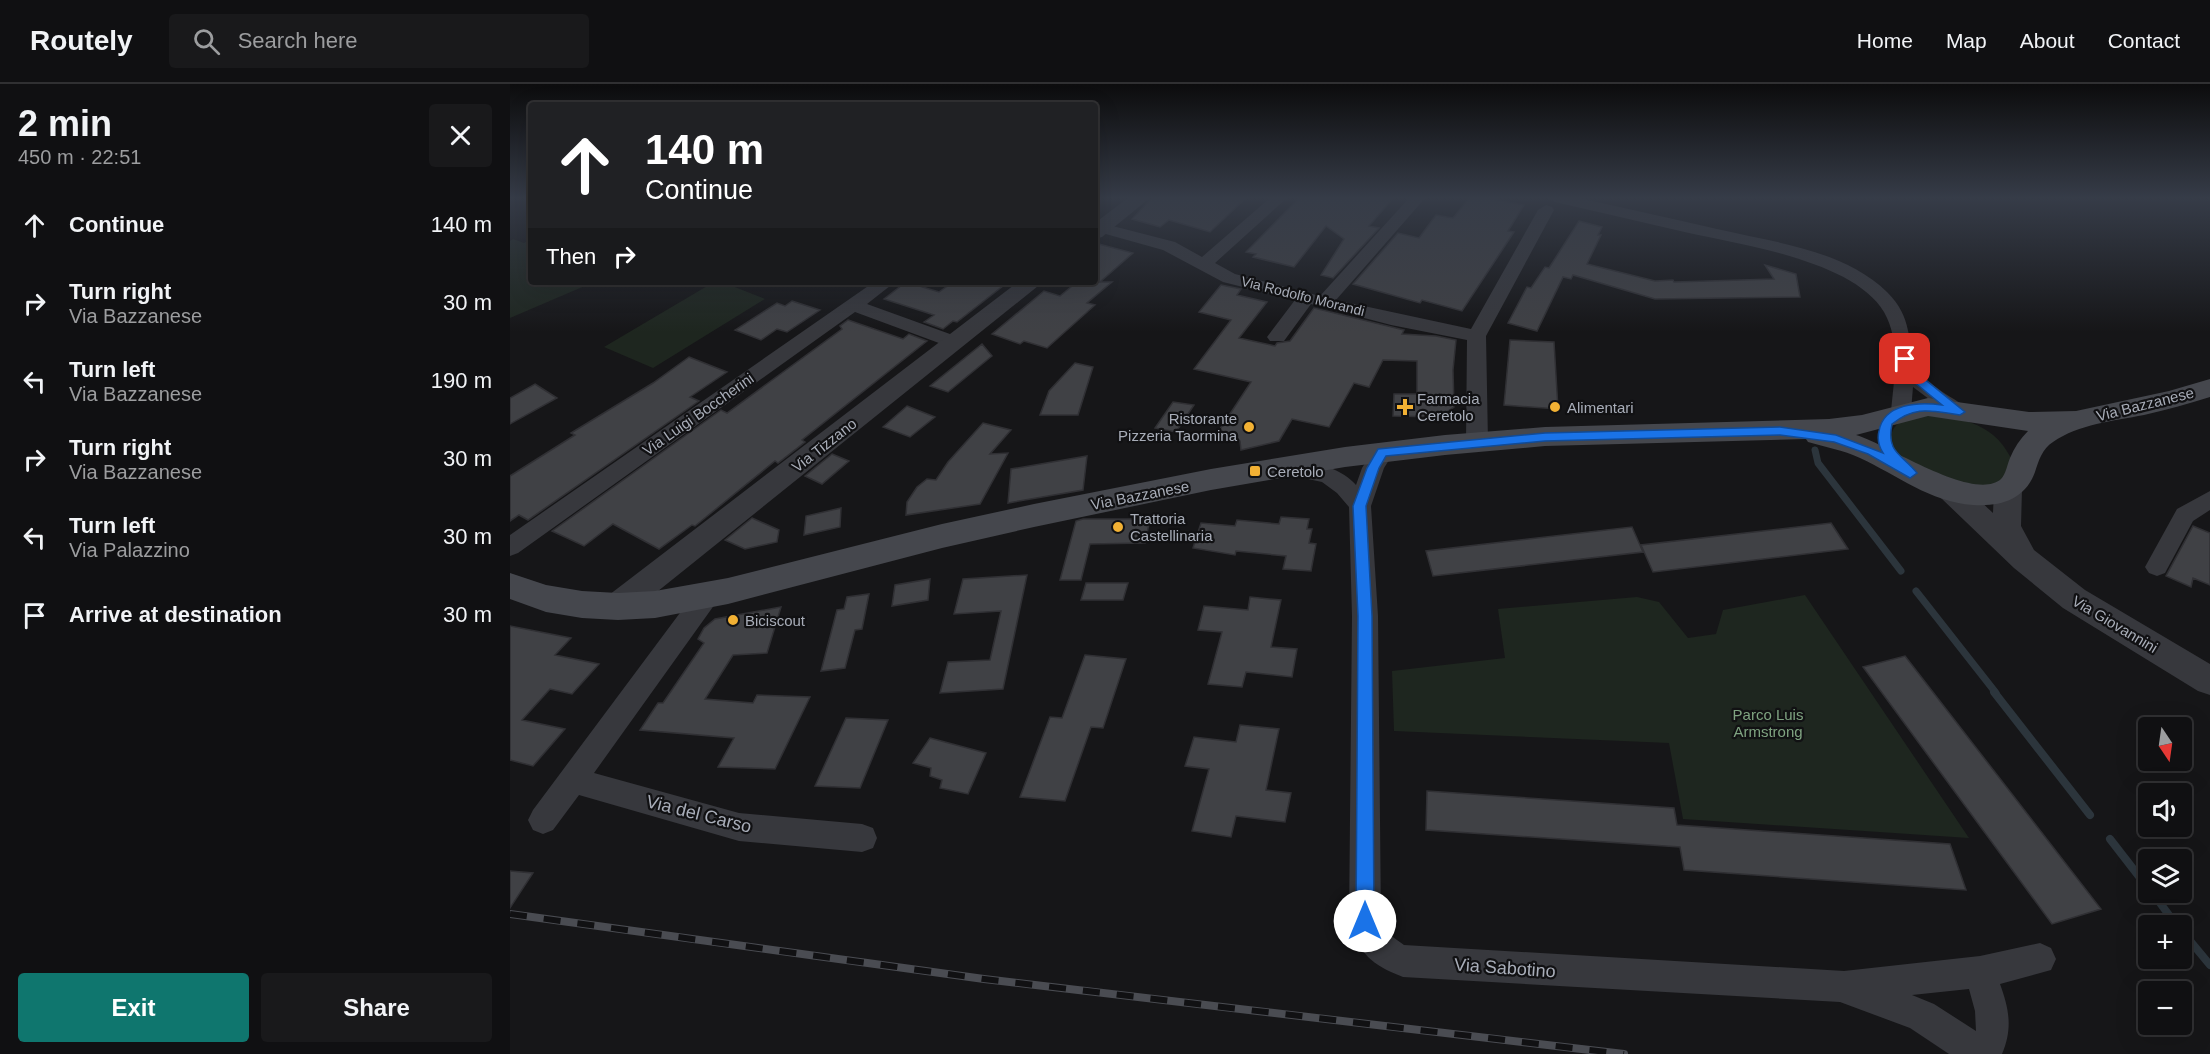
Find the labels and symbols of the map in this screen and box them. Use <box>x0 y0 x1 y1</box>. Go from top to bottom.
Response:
street label: Via Rodolfo Morandi <box>1240 273 1366 319</box>
pin <box>1879 333 1930 384</box>
street label: Via Luigi Boccherini <box>639 369 757 459</box>
street label: Via Bazzanese <box>2095 384 2195 424</box>
place label: Farmacia Ceretolo <box>1417 390 1480 424</box>
place label: Alimentari <box>1567 399 1634 416</box>
marker: Farmacia Ceretolo <box>1398 400 1412 414</box>
marker: Alimentari <box>1548 400 1562 414</box>
place label: Ristorante Pizzeria Taormina <box>1118 410 1238 444</box>
street label: Via Tizzano <box>788 415 860 475</box>
marker: Ristorante Pizzeria Taormina <box>1242 420 1256 434</box>
place label: Ceretolo <box>1267 463 1324 480</box>
marker: Ceretolo <box>1248 464 1262 478</box>
street label: Via Bazzanese <box>1089 477 1191 513</box>
place label: Trattoria Castellinaria <box>1130 510 1213 544</box>
marker: Trattoria Castellinaria <box>1111 520 1125 534</box>
street label: Via Giovannini <box>2069 592 2161 656</box>
place label: Biciscout <box>745 612 806 629</box>
marker: Biciscout <box>726 613 740 627</box>
park label: Parco Luis Armstrong <box>1733 706 1803 740</box>
north arrow <box>2138 717 2192 771</box>
street label: Via del Carso <box>644 791 754 837</box>
position arrow <box>1333 889 1397 953</box>
street label: Via Sabotino <box>1454 954 1556 982</box>

